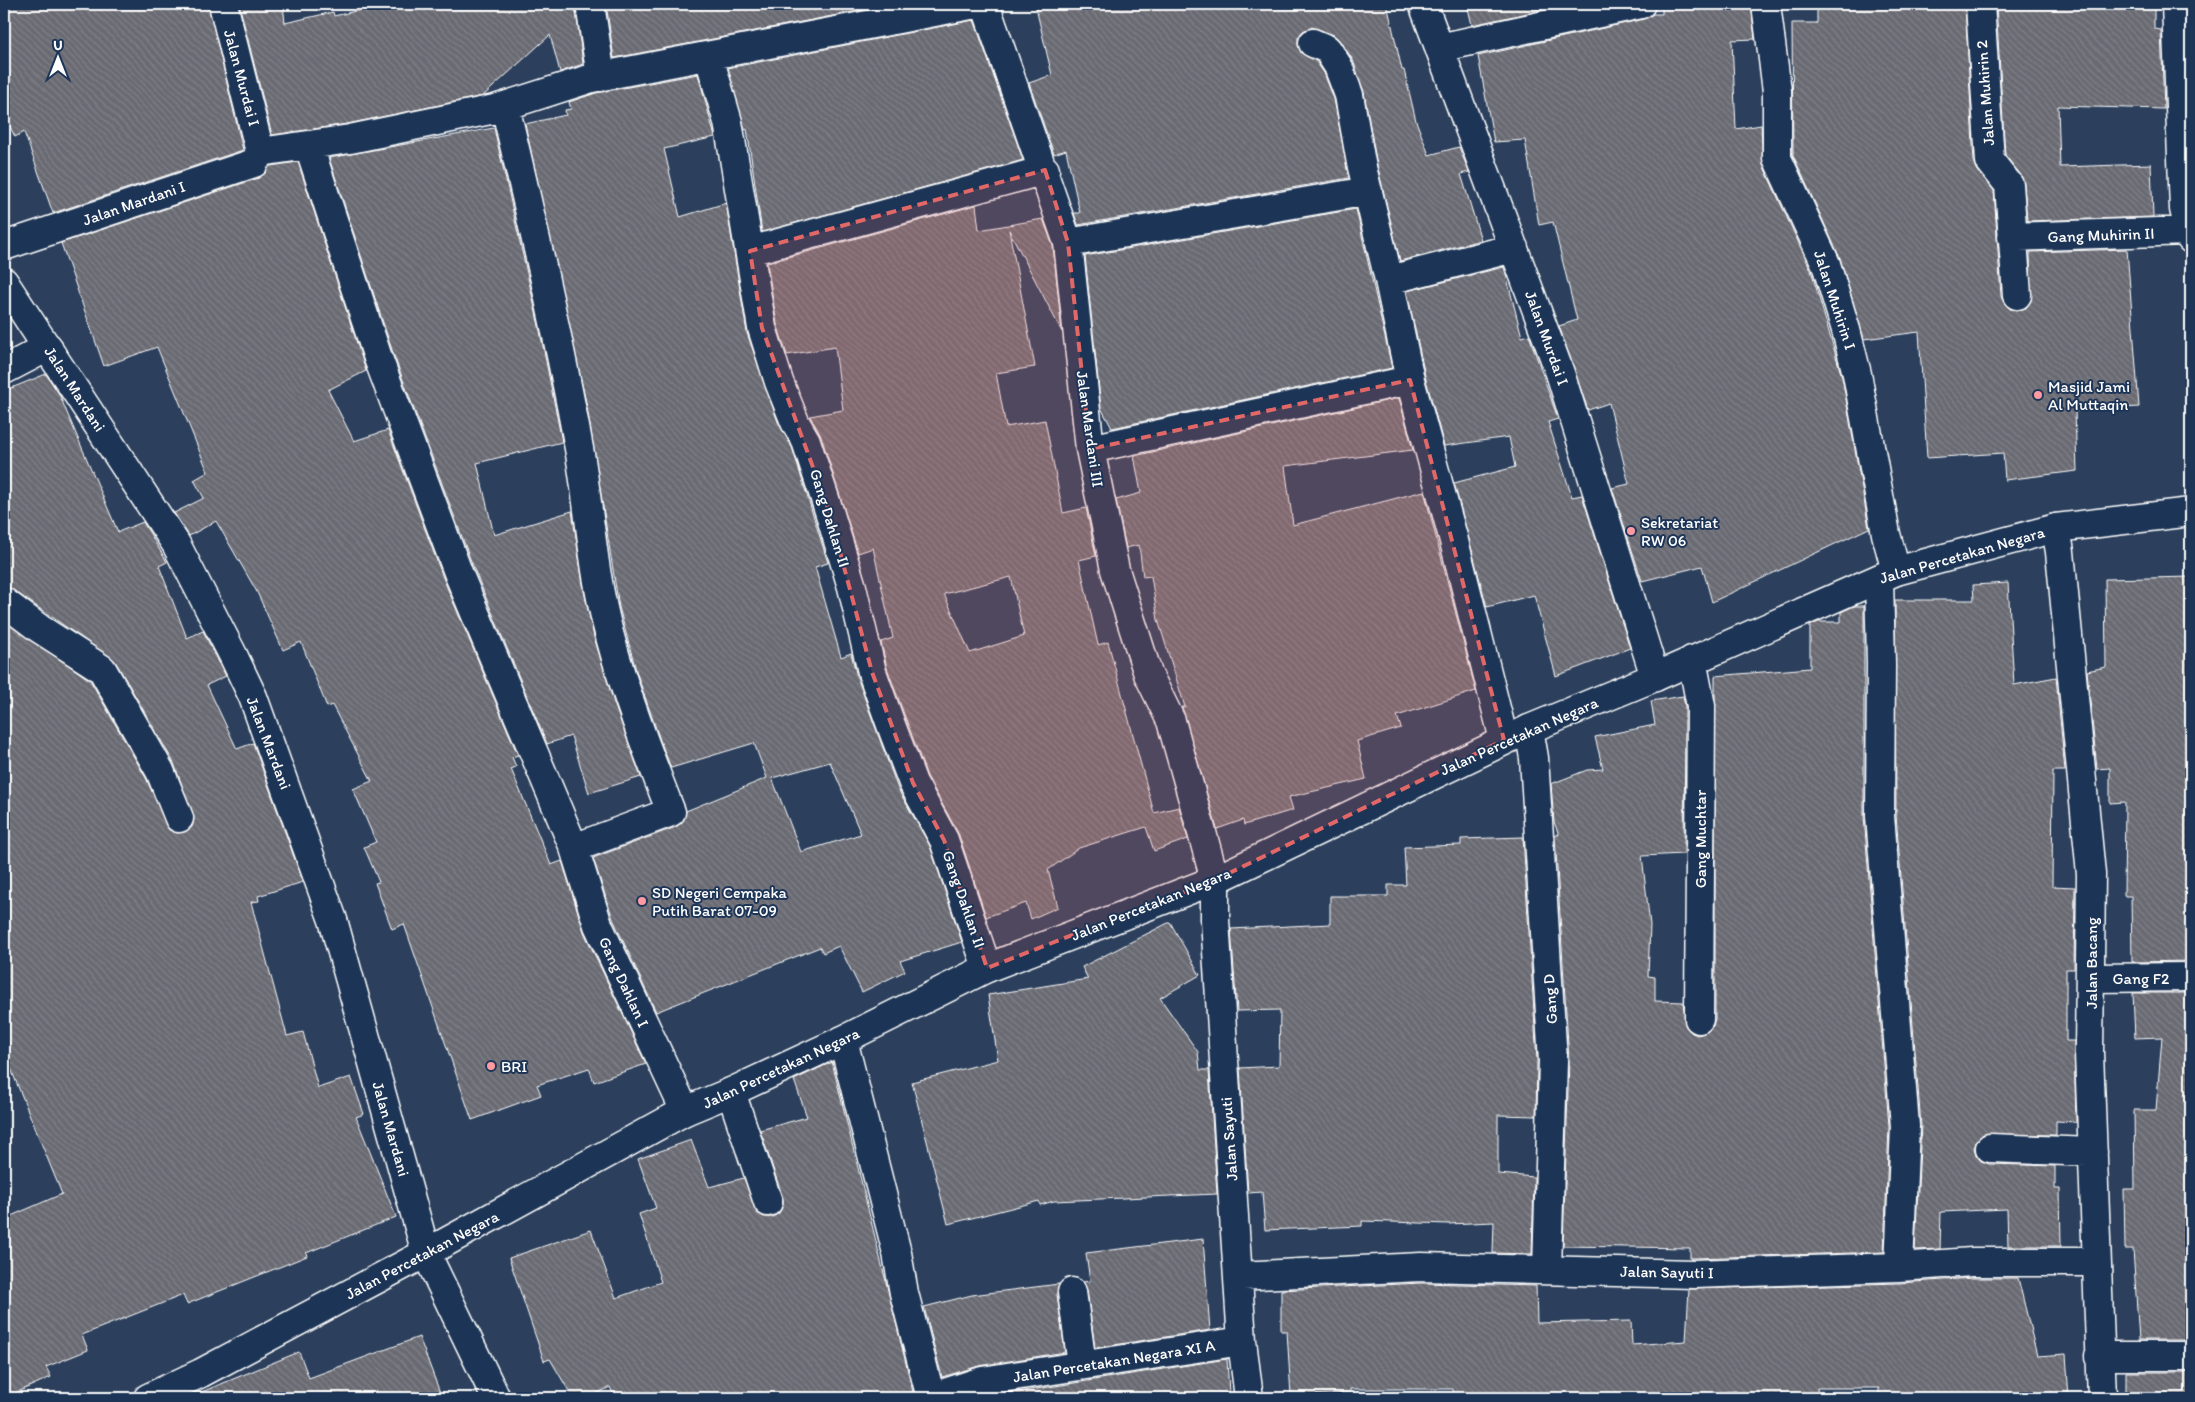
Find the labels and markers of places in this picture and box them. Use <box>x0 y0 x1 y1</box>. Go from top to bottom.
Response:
place label: Masjid Jami Al Muttaqin <box>2048 377 2130 414</box>
marker: Masjid Jami Al Muttaqin <box>2032 389 2044 401</box>
place label: Sekretariat RW 06 <box>1641 513 1718 550</box>
marker: Sekretariat RW 06 <box>1625 525 1637 537</box>
place label: SD Negeri Cempaka Putih Barat 07-09 <box>652 883 788 920</box>
marker: SD Negeri Cempaka Putih Barat 07-09 <box>636 895 648 907</box>
place label: BRI <box>501 1057 527 1076</box>
marker: BRI <box>485 1060 497 1072</box>

